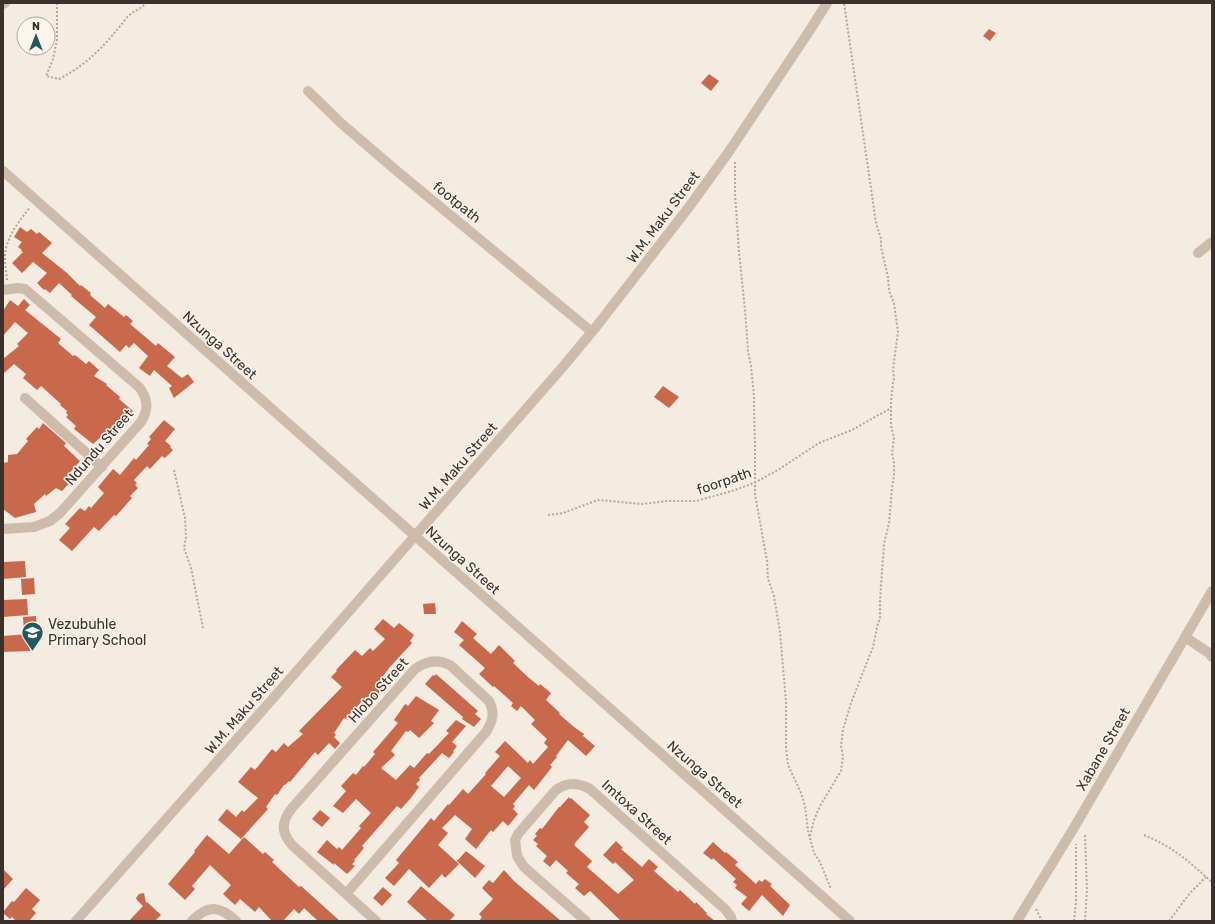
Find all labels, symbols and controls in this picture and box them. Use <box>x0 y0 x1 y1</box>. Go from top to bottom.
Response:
north arrow <box>16 16 56 56</box>
text: N <box>32 20 40 33</box>
street label: W.M. Maku Street <box>623 168 704 267</box>
street label: footpath <box>429 178 484 227</box>
street label: Nzunga Street <box>179 308 261 383</box>
street label: Ndundu Street <box>62 405 138 489</box>
street label: W.M. Maku Street <box>416 419 501 514</box>
street label: foorpath <box>695 464 754 499</box>
street label: Nzunga Street <box>422 523 504 598</box>
place label: Vezubuhle Primary School <box>48 616 146 649</box>
school or university icon: Vezubuhle Primary School <box>19 619 45 652</box>
street label: Hlobo Street <box>345 654 412 726</box>
street label: W.M. Maku Street <box>202 663 287 758</box>
street label: Xabane Street <box>1073 704 1134 794</box>
street label: Nzunga Street <box>664 737 746 812</box>
street label: Imtoxa Street <box>598 776 676 849</box>

